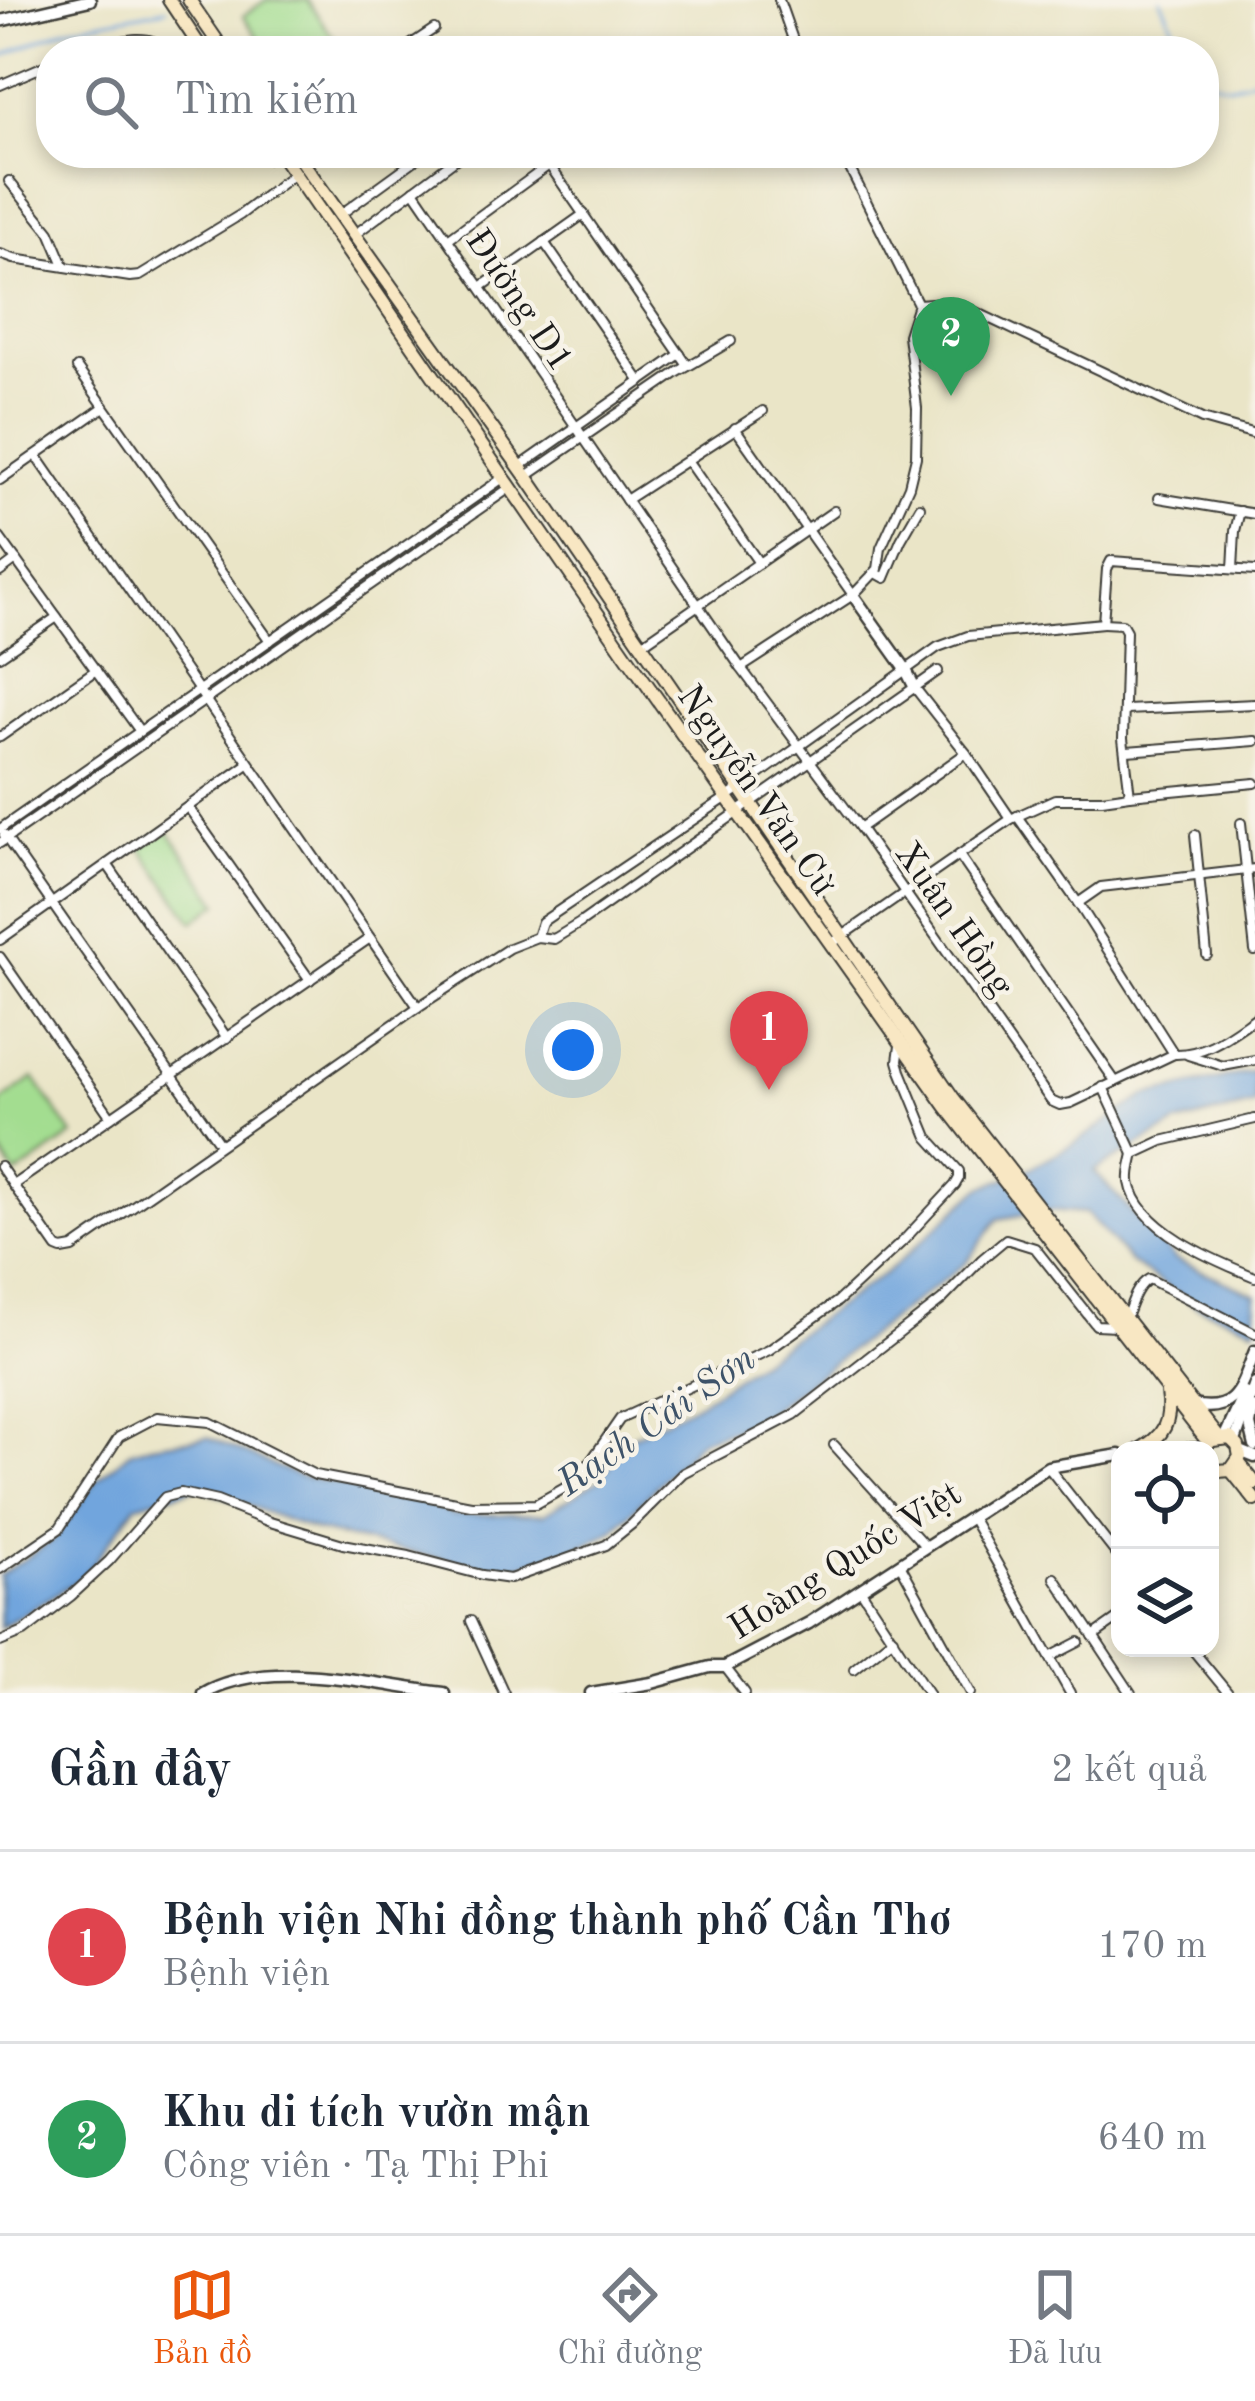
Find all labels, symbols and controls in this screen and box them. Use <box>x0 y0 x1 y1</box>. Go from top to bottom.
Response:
search box <box>36 36 1219 168</box>
icon: search <box>78 69 144 135</box>
text: Tìm kiếm <box>174 79 359 124</box>
street label: Đường D1 <box>457 224 578 379</box>
pin: 2 <box>912 297 990 396</box>
street label: Nguyễn Văn Cừ <box>669 678 843 904</box>
street label: Xuân Hồng <box>887 835 1022 1004</box>
pin: 1 <box>730 991 808 1090</box>
your location <box>543 1020 603 1080</box>
water label: Rạch Cái Sơn <box>550 1339 763 1505</box>
map controls <box>1111 1441 1219 1657</box>
button: locate <box>1111 1441 1219 1549</box>
street label: Hoàng Quốc Việt <box>723 1475 969 1648</box>
button: layers <box>1111 1549 1219 1657</box>
text: Gần đây <box>48 1746 232 1797</box>
text: 2 kết quả <box>1051 1751 1207 1790</box>
text: Bệnh viện Nhi đồng thành phố Cần Thơ <box>162 1900 951 1945</box>
text: 1 <box>76 1927 98 1966</box>
text: 170 m <box>1097 1927 1207 1966</box>
text: Bệnh viện <box>162 1955 330 1994</box>
text: Khu di tích vườn mận <box>162 2092 591 2137</box>
text: 2 <box>76 2119 98 2158</box>
text: 640 m <box>1097 2119 1207 2158</box>
text: Công viên · Tạ Thị Phi <box>162 2147 549 2186</box>
tab: Bản đồ <box>153 2262 252 2375</box>
tab: Chỉ đường <box>557 2262 702 2375</box>
tab: Đã lưu <box>1007 2262 1102 2375</box>

